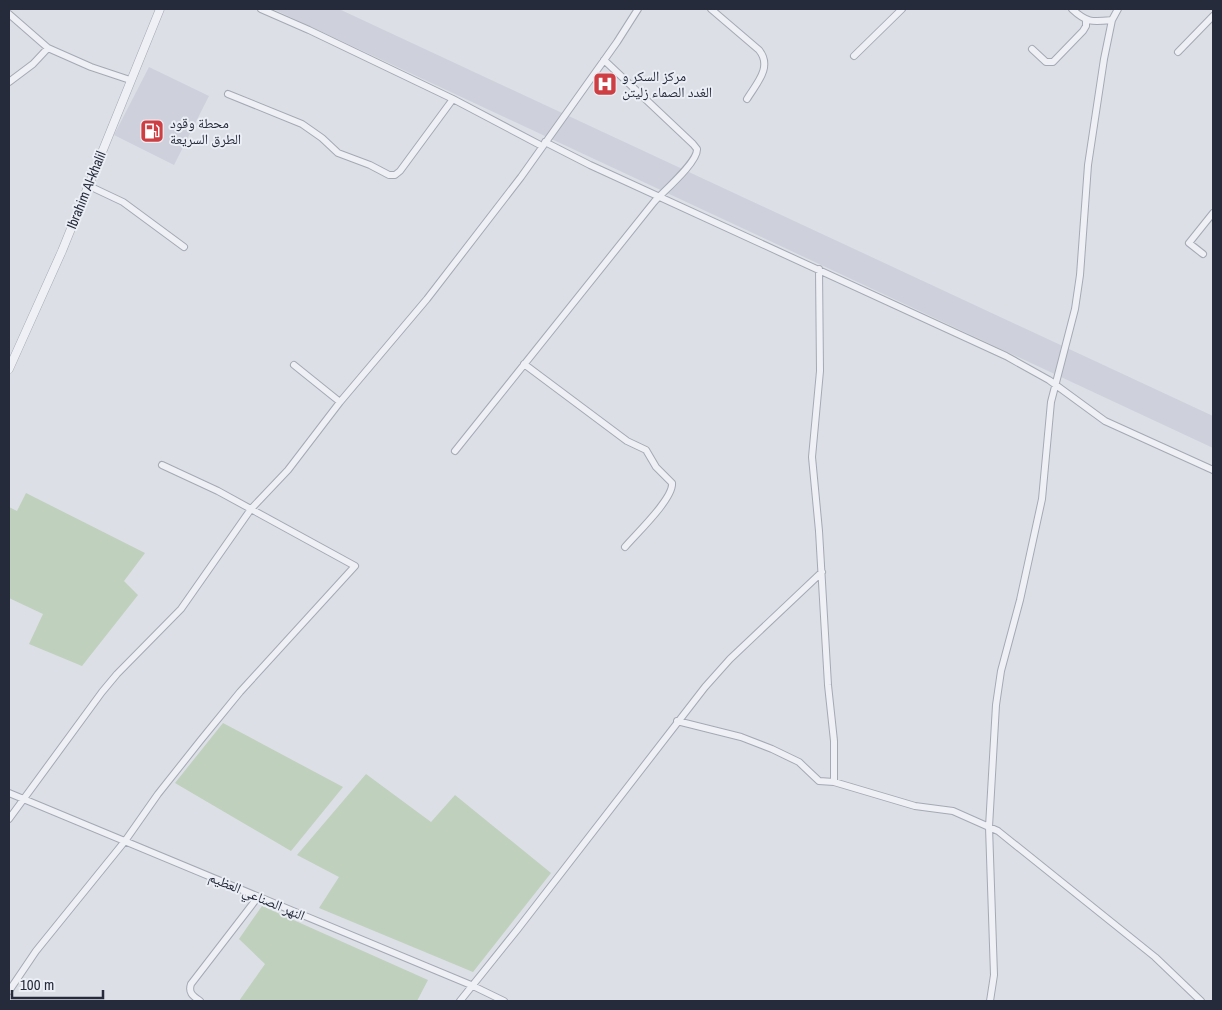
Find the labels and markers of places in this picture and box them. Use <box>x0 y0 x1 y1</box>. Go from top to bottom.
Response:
place label: مركز السكر و الغدد الصماء زليتن <box>622 67 712 101</box>
hospital icon: مركز السكر و الغدد الصماء زليتن <box>592 71 618 97</box>
place label: محطة وقود الطرق السريعة <box>170 114 241 148</box>
fuel station icon: محطة وقود الطرق السريعة <box>139 118 165 144</box>

